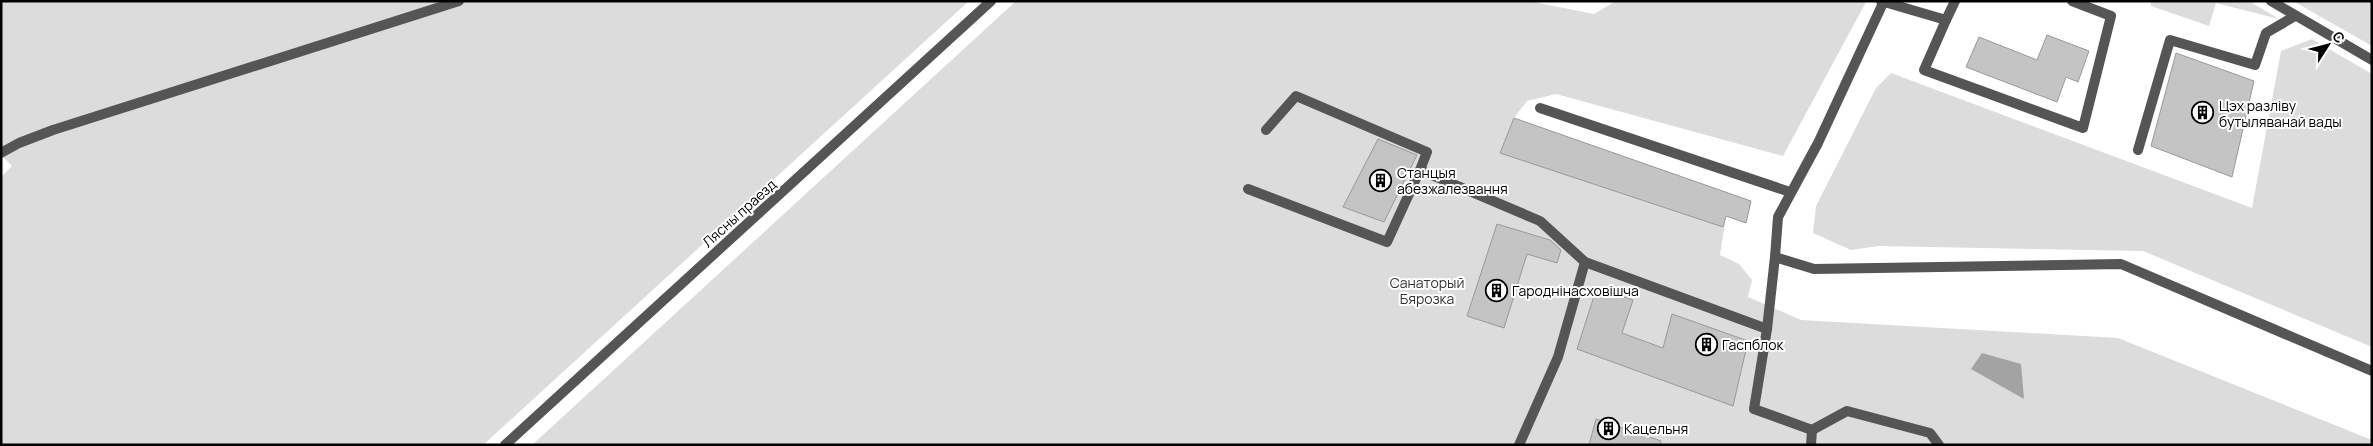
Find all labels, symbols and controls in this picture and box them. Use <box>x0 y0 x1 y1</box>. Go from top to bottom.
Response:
north arrow <box>2303 20 2353 70</box>
text: С <box>2328 27 2350 47</box>
place label: Цэх разліву бутыляванай вады <box>2219 96 2342 131</box>
building icon: Цэх разліву бутыляванай вады <box>2191 101 2215 125</box>
place label: Станцыя абезжалезвання <box>1397 163 1508 198</box>
building icon: Станцыя абезжалезвання <box>1369 168 1393 192</box>
street label: Лясны праезд <box>698 175 780 251</box>
park label: Санаторый Бярозка <box>1390 273 1464 308</box>
building icon: Гароднінасховішча <box>1484 278 1508 302</box>
place label: Гароднінасховішча <box>1512 281 1639 300</box>
building icon: Гаспблок <box>1694 332 1718 356</box>
place label: Гаспблок <box>1722 335 1784 354</box>
building icon: Кацельня <box>1596 416 1620 440</box>
place label: Кацельня <box>1624 419 1688 438</box>

